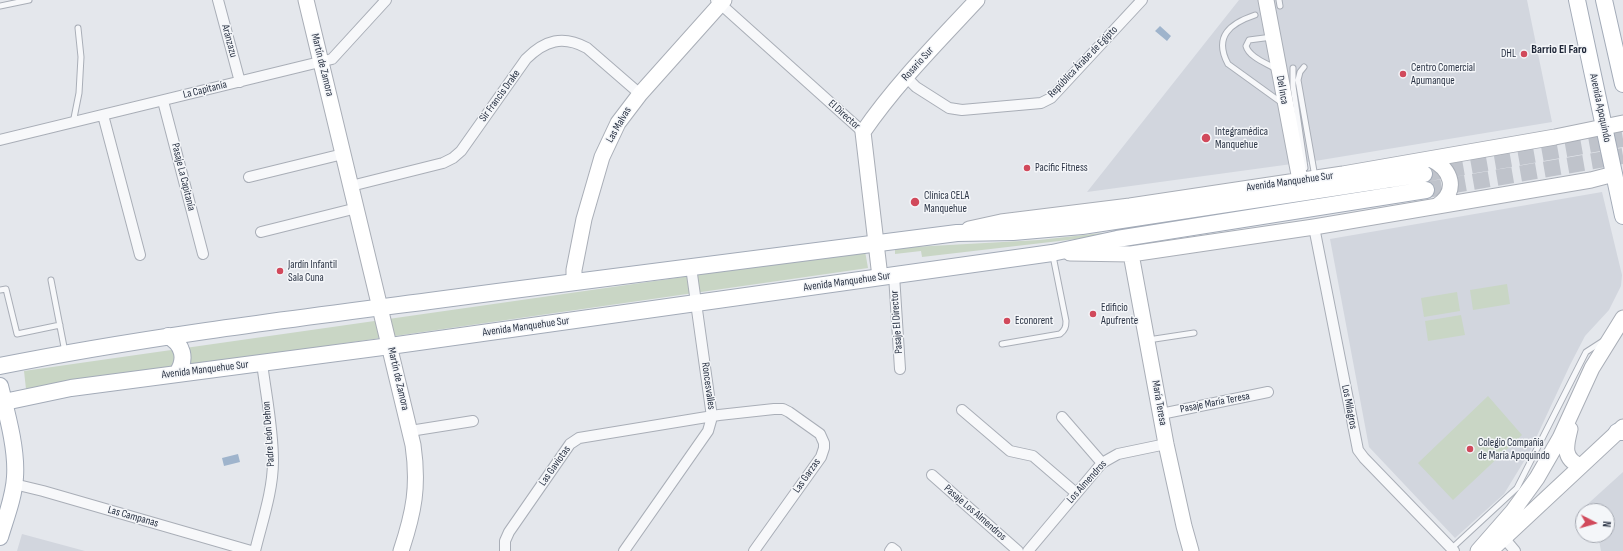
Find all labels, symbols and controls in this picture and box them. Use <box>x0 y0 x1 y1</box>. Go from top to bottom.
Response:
street label: Aránzazu <box>218 23 240 59</box>
street label: República Árabe de Egipto <box>1045 23 1121 101</box>
street label: Martín de Zamora <box>308 32 336 98</box>
district label: Barrio El Faro <box>1531 43 1587 57</box>
street label: Rosario Sur <box>899 44 937 84</box>
place label: DHL <box>1501 47 1516 61</box>
marker: DHL <box>1519 49 1529 59</box>
place label: Centro Comercial Apumanque <box>1411 61 1475 87</box>
street label: Sir Francis Drake <box>477 67 523 125</box>
marker: Centro Comercial Apumanque <box>1398 69 1408 79</box>
street label: Avenida Apoquindo <box>1586 73 1614 143</box>
street label: Del Inca <box>1273 75 1291 105</box>
street label: La Capitanía <box>182 78 228 102</box>
street label: El Director <box>825 97 863 133</box>
street label: Las Malvas <box>604 105 634 145</box>
place label: Integramédica Manquehue <box>1215 125 1268 151</box>
marker: Integramédica Manquehue <box>1200 132 1212 144</box>
street label: Pasaje La Capitanía <box>168 142 198 212</box>
place label: Pacific Fitness <box>1035 161 1088 175</box>
marker: Pacific Fitness <box>1022 163 1032 173</box>
street label: Avenida Manquehue Sur <box>1246 169 1334 195</box>
place label: Clínica CELA Manquehue <box>924 189 969 215</box>
marker: Clínica CELA Manquehue <box>909 196 921 208</box>
place label: Jardín Infantil Sala Cuna <box>288 258 337 284</box>
marker: Jardín Infantil Sala Cuna <box>275 266 285 276</box>
street label: Avenida Manquehue Sur <box>803 269 891 295</box>
street label: Pasaje El Director <box>888 290 906 354</box>
place label: Edificio Apufrente <box>1101 301 1138 327</box>
marker: Edificio Apufrente <box>1088 309 1098 319</box>
street label: Avenida Manquehue Sur <box>482 314 570 340</box>
place label: Econorent <box>1015 314 1053 328</box>
marker: Econorent <box>1002 316 1012 326</box>
street label: Martín de Zamora <box>384 346 412 412</box>
street label: Avenida Manquehue Sur <box>161 358 249 382</box>
street label: Roncesvalles <box>698 361 718 411</box>
street label: María Teresa <box>1149 379 1169 427</box>
street label: Los Milagros <box>1338 384 1360 430</box>
street label: Pasaje María Teresa <box>1179 390 1251 416</box>
street label: Padre León Dehon <box>260 401 278 467</box>
place label: Colegio Compañía de María Apoquindo <box>1478 436 1550 462</box>
street label: Las Gaviotas <box>536 443 574 489</box>
marker: Colegio Compañía de María Apoquindo <box>1465 444 1475 454</box>
street label: Las Garzas <box>790 456 824 496</box>
street label: Los Almendros <box>1064 458 1110 506</box>
street label: Pasaje Los Almendros <box>941 482 1009 544</box>
street label: Las Campanas <box>106 503 160 531</box>
north arrow <box>1575 503 1615 543</box>
text: N <box>1600 521 1613 528</box>

